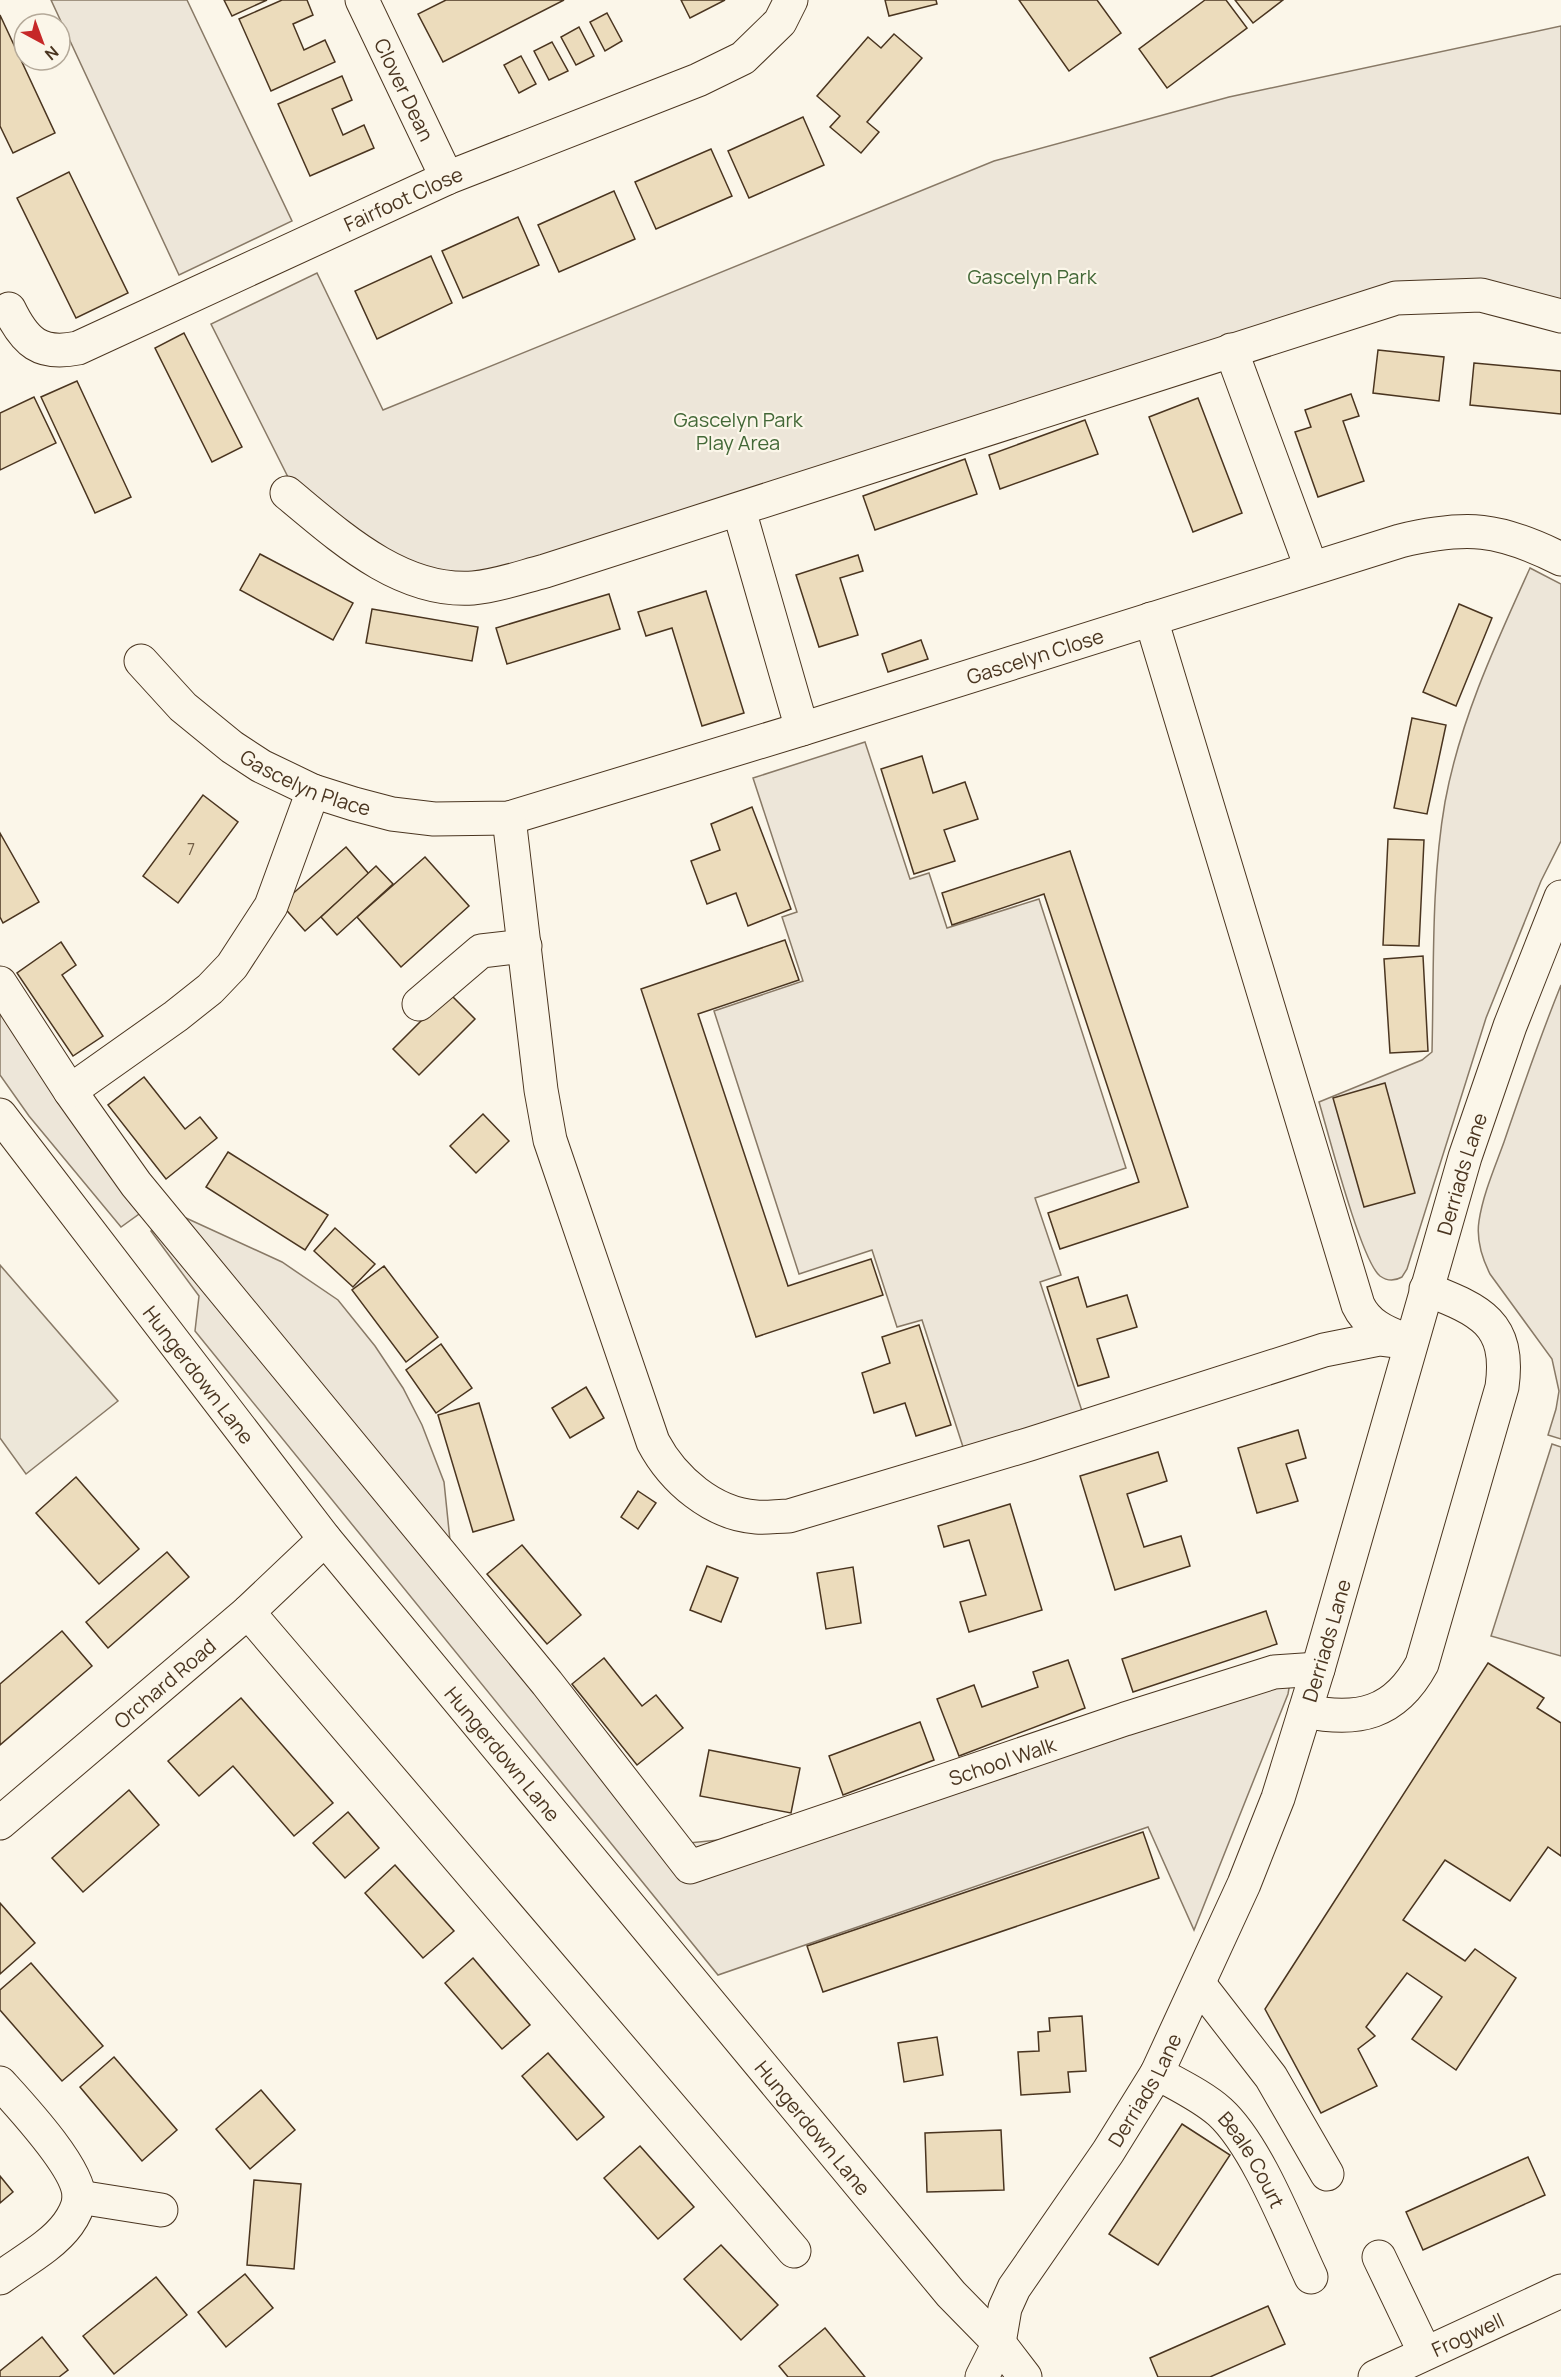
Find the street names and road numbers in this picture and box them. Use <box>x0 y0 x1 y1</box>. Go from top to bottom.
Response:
street label: Clover Dean <box>369 33 441 145</box>
street label: Fairfoot Close <box>339 160 466 237</box>
street label: Gascelyn Close <box>963 622 1107 690</box>
street label: Gascelyn Place <box>235 743 374 821</box>
street label: Derriads Lane <box>1430 1109 1493 1238</box>
street label: Hungerdown Lane <box>137 1300 261 1449</box>
street label: Derriads Lane <box>1295 1576 1357 1705</box>
street label: Orchard Road <box>108 1632 221 1734</box>
street label: Hungerdown Lane <box>439 1681 567 1827</box>
street label: School Walk <box>945 1730 1060 1791</box>
street label: Derriads Lane <box>1101 2029 1187 2152</box>
street label: Hungerdown Lane <box>749 2055 877 2201</box>
street label: Beale Court <box>1213 2105 1291 2212</box>
street label: Frogwell <box>1427 2306 1508 2363</box>

